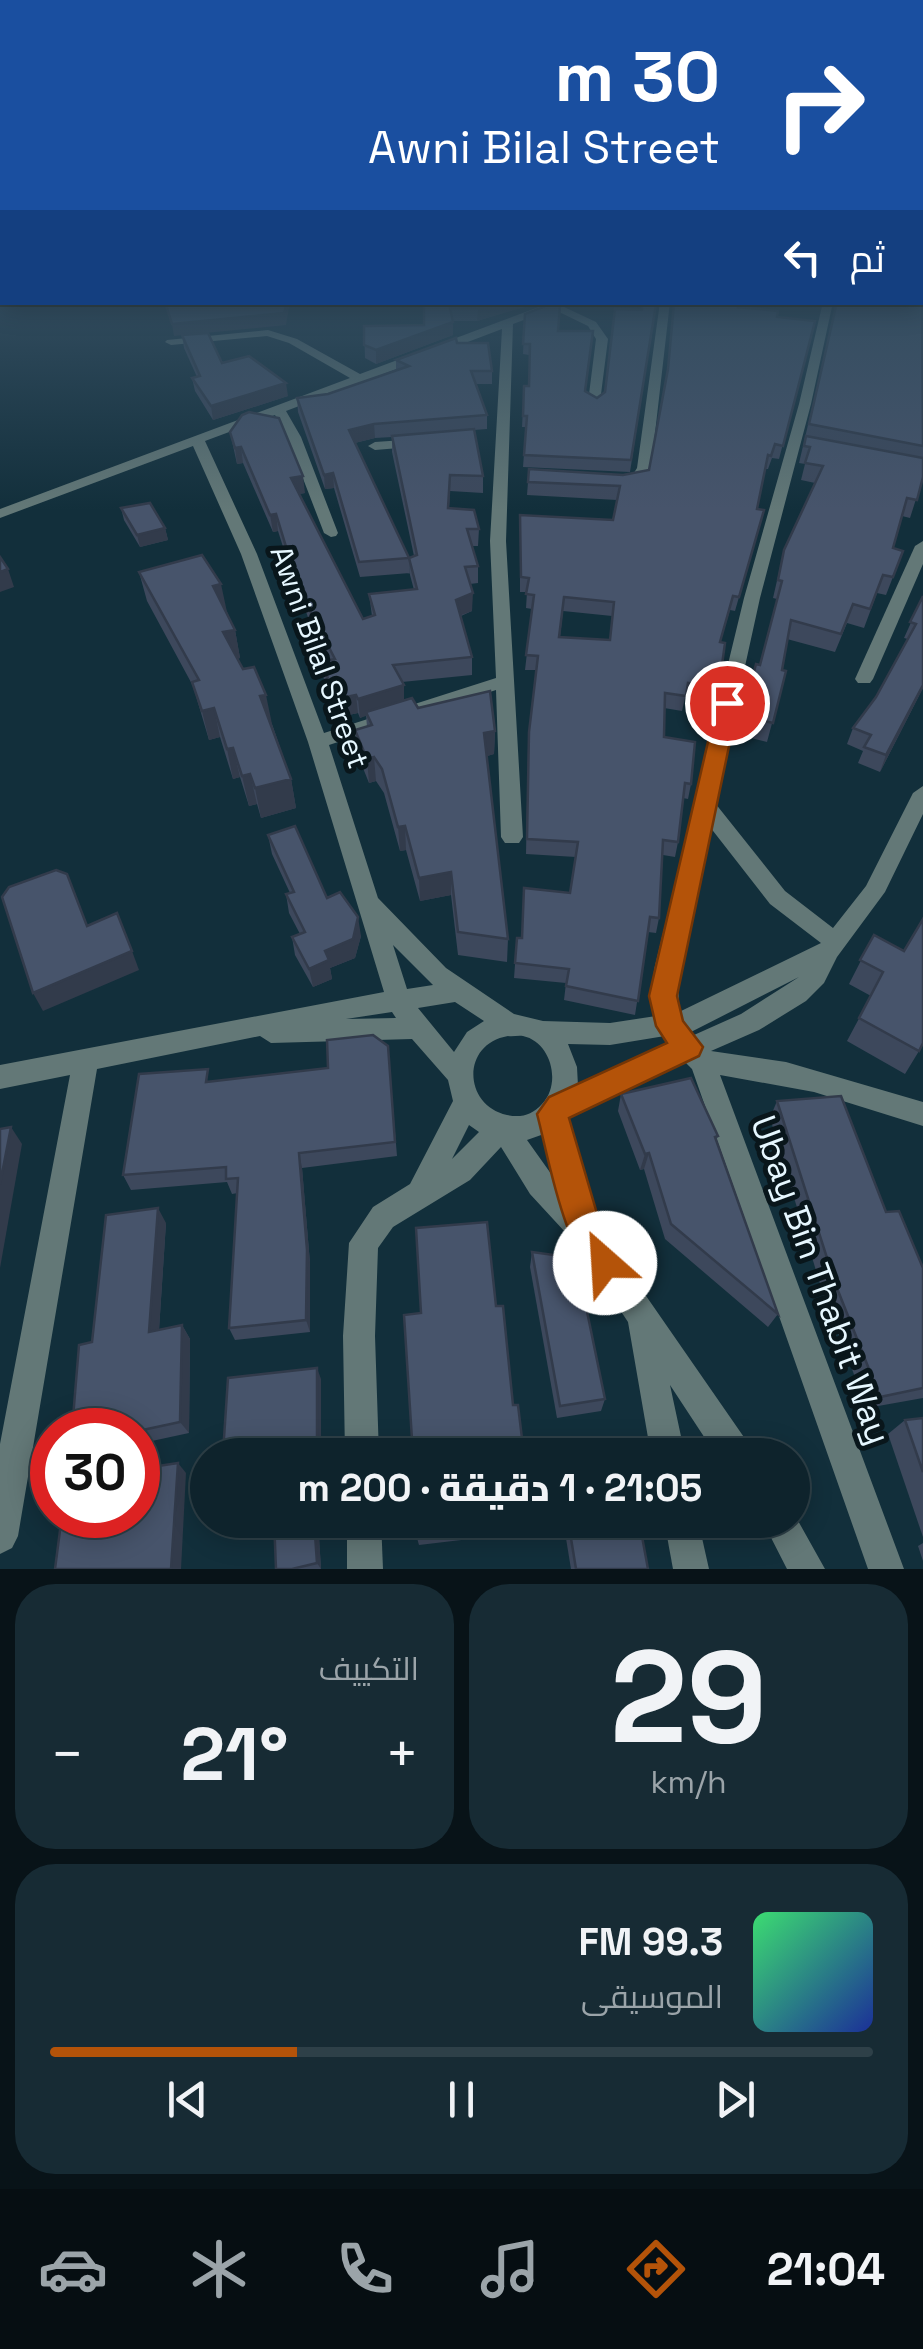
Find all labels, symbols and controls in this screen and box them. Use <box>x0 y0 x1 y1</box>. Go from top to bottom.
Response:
text: 30 m <box>555 32 720 121</box>
icon: right <box>755 40 885 170</box>
text: Awni Bilal Street <box>368 119 720 176</box>
icon: left <box>775 230 830 285</box>
text: ثم <box>850 235 885 283</box>
street label: Awni Bilal Street <box>262 540 378 774</box>
pin <box>685 661 770 746</box>
icon: arrive <box>700 676 755 731</box>
street label: Ubay Bin Thabit Way <box>741 1110 901 1450</box>
position arrow <box>553 1211 657 1315</box>
speed limit sign: 30 <box>30 1408 160 1538</box>
text: 21:05 · 1 دقيقة · 200 m <box>298 1464 702 1512</box>
text: 29 <box>610 1614 767 1780</box>
text: التكييف <box>319 1649 419 1689</box>
text: 21° <box>180 1706 289 1802</box>
text: − <box>50 1719 84 1789</box>
text: + <box>385 1719 419 1789</box>
text: km/h <box>650 1762 727 1802</box>
text: 99.3 FM <box>579 1918 723 1966</box>
text: الموسيقى <box>581 1977 723 2017</box>
icon: previous <box>160 2072 215 2127</box>
icon: pause <box>434 2072 489 2127</box>
icon: next <box>708 2072 763 2127</box>
icon: car <box>38 2234 108 2304</box>
icon: climate <box>184 2234 254 2304</box>
icon: phone <box>330 2234 400 2304</box>
icon: music <box>475 2234 545 2304</box>
icon: directions <box>621 2234 691 2304</box>
text: 21:04 <box>767 2241 885 2298</box>

